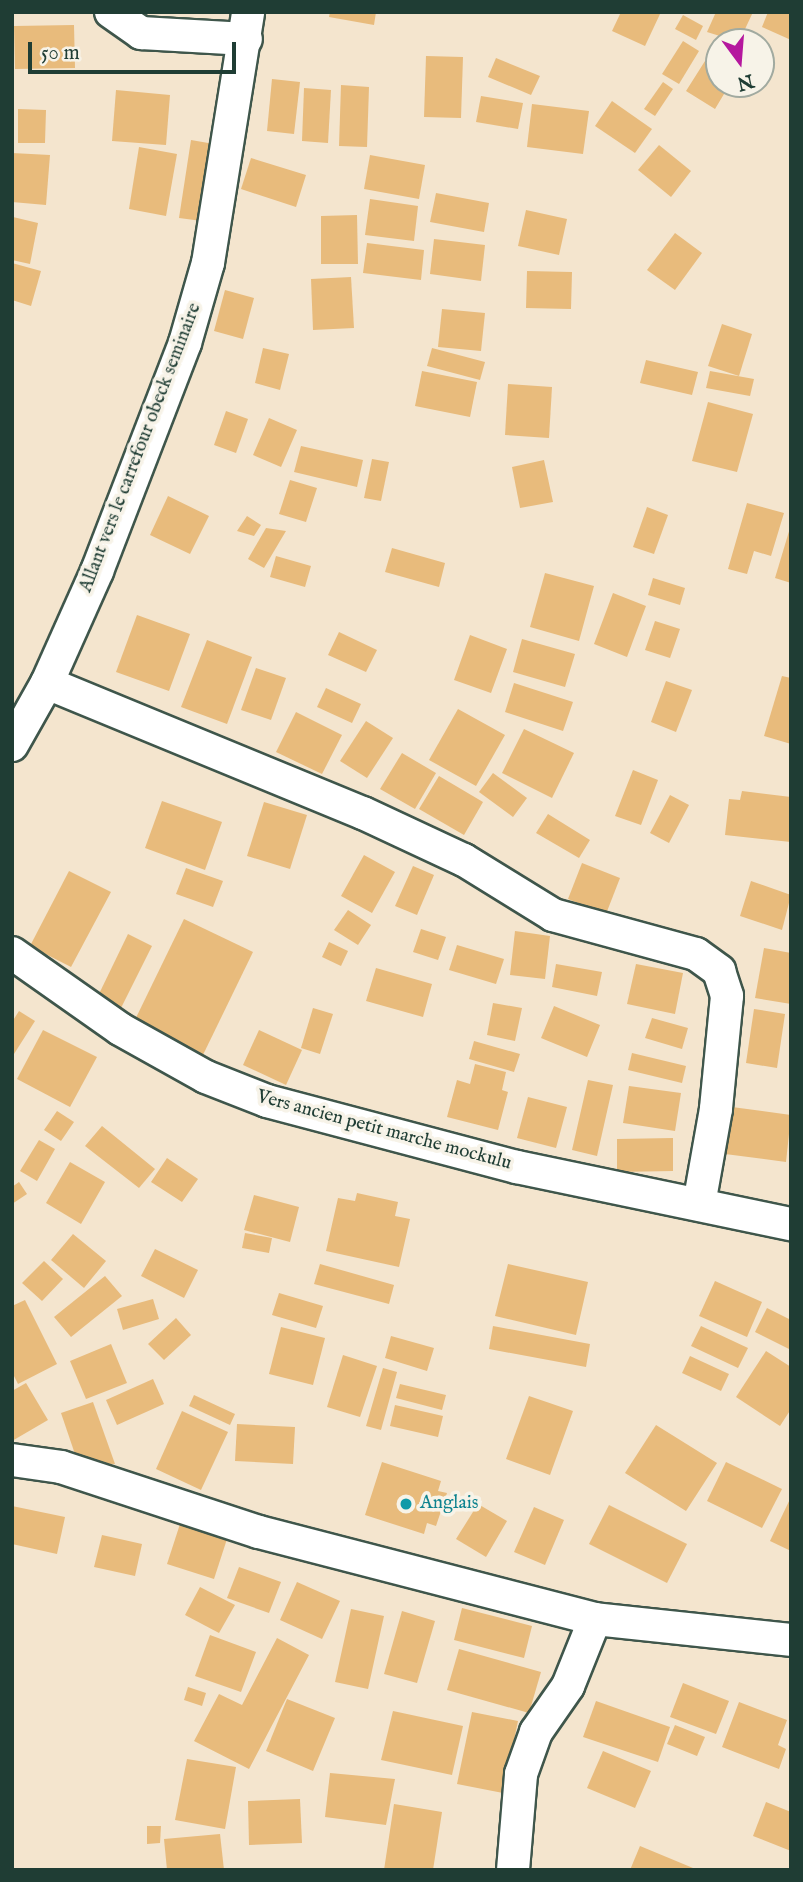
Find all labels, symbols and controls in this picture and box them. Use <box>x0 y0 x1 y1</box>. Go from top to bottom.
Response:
scale bar <box>32 28 240 72</box>
north arrow <box>705 28 775 98</box>
text: 50 m <box>41 40 80 67</box>
text: N <box>734 67 756 95</box>
street label: Allant vers le carrefour obeck seminaire <box>75 300 207 596</box>
street label: Vers ancien petit marche mockulu <box>254 1086 514 1176</box>
place label: Anglais <box>420 1493 478 1515</box>
marker: Anglais <box>398 1496 414 1512</box>

